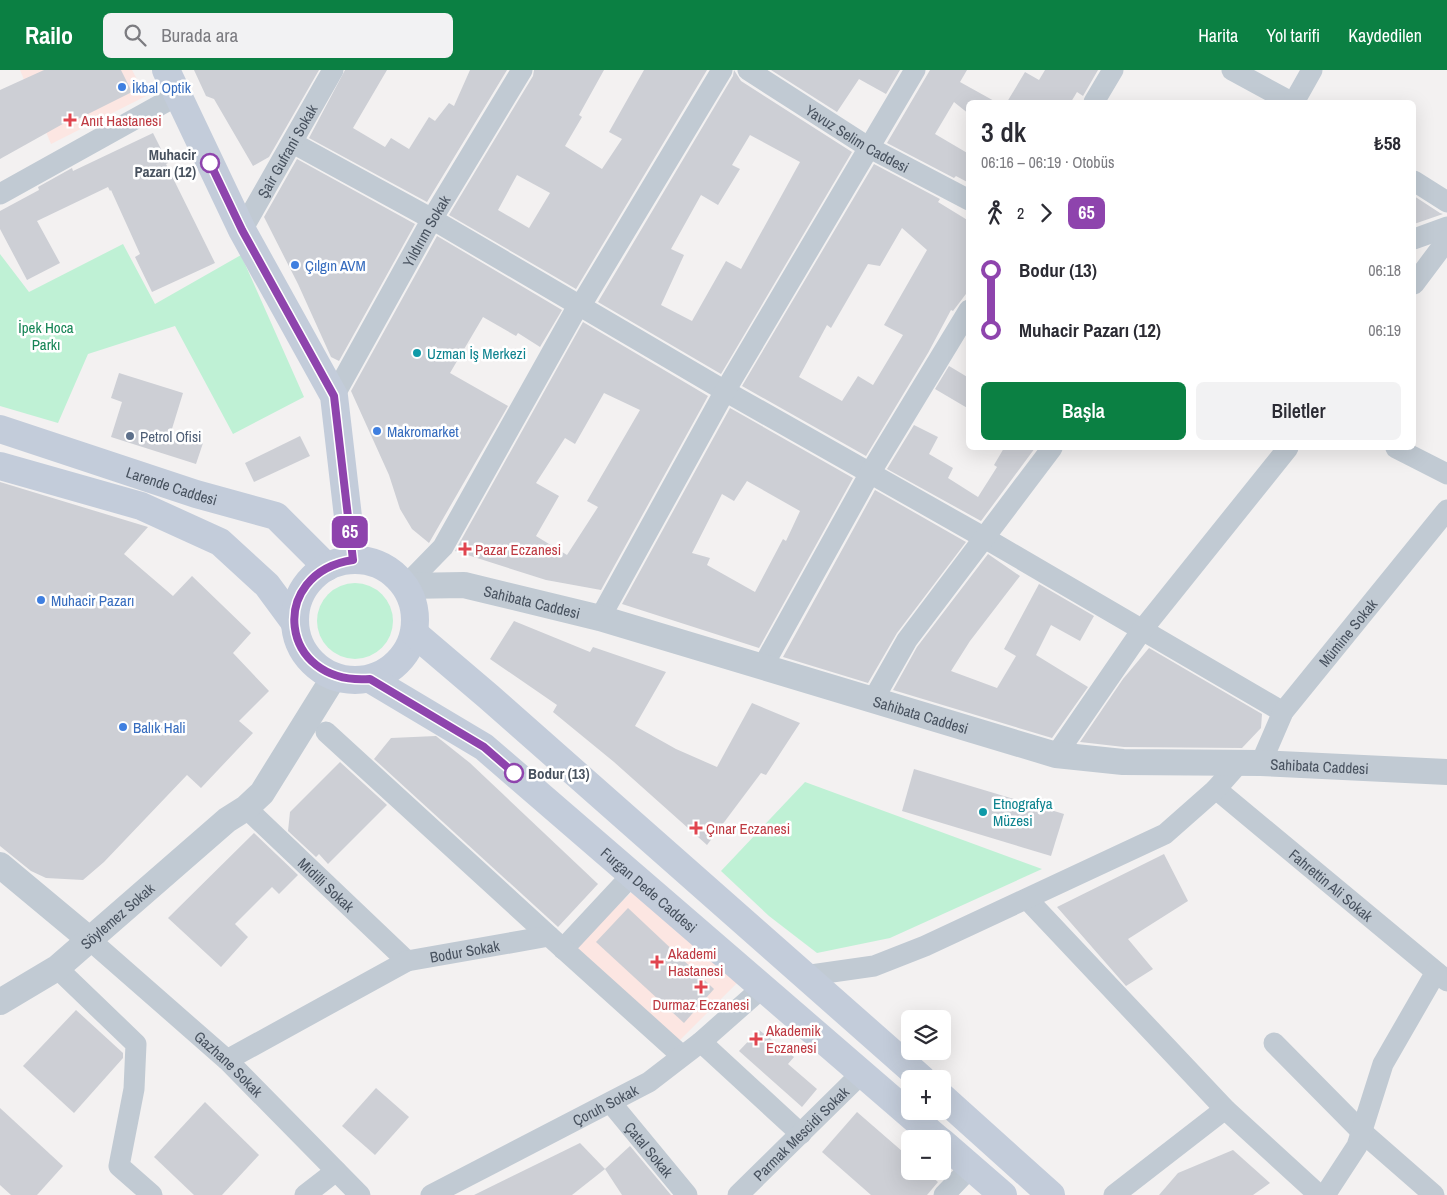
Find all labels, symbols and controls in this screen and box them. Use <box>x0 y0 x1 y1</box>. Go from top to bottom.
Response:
search box <box>103 13 453 58</box>
text: Railo <box>25 19 73 51</box>
icon: search <box>121 21 149 49</box>
text: Burada ara <box>161 22 238 48</box>
text: Harita <box>1198 23 1238 48</box>
text: Yol tarifi <box>1266 23 1320 48</box>
text: Kaydedilen <box>1348 23 1422 48</box>
place label: İkbal Optik <box>132 77 192 98</box>
marker: İkbal Optik <box>116 81 128 93</box>
street label: Şair Gufrani Sokak <box>252 99 322 202</box>
street label: Yavuz Selim Caddesi <box>801 99 913 177</box>
place label: Anıt Hastanesi <box>80 110 162 131</box>
marker: Anıt Hastanesi <box>63 113 77 127</box>
text: 3 dk <box>981 113 1026 151</box>
text: ₺58 <box>1374 130 1401 156</box>
place label: Muhacir Pazarı (12) <box>134 144 196 182</box>
text: 06:16 – 06:19 · Otobüs <box>981 151 1115 173</box>
marker: Muhacir Pazarı (12) <box>200 153 220 173</box>
street label: Yıldırım Sokak <box>397 190 455 271</box>
icon: walk <box>981 199 1009 227</box>
icon: forward <box>1032 199 1060 227</box>
text: 65 <box>1078 200 1095 225</box>
text: 2 <box>1017 202 1024 224</box>
place label: Çılgın AVM <box>305 255 366 276</box>
text: Bodur (13) <box>1019 257 1097 283</box>
marker: Çılgın AVM <box>289 259 301 271</box>
text: 06:18 <box>1368 259 1401 281</box>
park label: İpek Hoca Parkı <box>18 317 74 355</box>
text: Muhacir Pazarı (12) <box>1019 317 1161 343</box>
text: 06:19 <box>1368 319 1401 341</box>
place label: Uzman İş Merkezi <box>427 343 526 364</box>
marker: Uzman İş Merkezi <box>411 347 423 359</box>
button: Başla <box>981 382 1186 440</box>
button: Biletler <box>1196 382 1401 440</box>
place label: Makromarket <box>387 421 459 442</box>
marker: Makromarket <box>371 425 383 437</box>
place label: Petrol Ofisi <box>140 426 202 447</box>
marker: Petrol Ofisi <box>124 430 136 442</box>
street label: Larende Caddesi <box>124 461 220 510</box>
line badge: 65 <box>328 516 372 548</box>
text: 65 <box>342 519 358 544</box>
place label: Pazar Eczanesi <box>475 539 561 560</box>
marker: Pazar Eczanesi <box>459 543 471 555</box>
street label: Sahibata Caddesi <box>482 580 582 623</box>
place label: Muhacir Pazarı <box>51 590 134 611</box>
street label: Mümine Sokak <box>1314 593 1382 671</box>
marker: Muhacir Pazarı <box>35 594 47 606</box>
street label: Sahibata Caddesi <box>871 690 971 739</box>
place label: Balık Hali <box>133 717 186 738</box>
marker: Balık Hali <box>117 721 129 733</box>
street label: Sahibata Caddesi <box>1270 753 1369 779</box>
marker: Bodur (13) <box>504 763 524 783</box>
place label: Bodur (13) <box>528 763 590 784</box>
place label: Etnografya Müzesi <box>993 793 1053 831</box>
marker: Etnografya Müzesi <box>977 806 989 818</box>
place label: Çınar Eczanesi <box>706 818 790 839</box>
marker: Çınar Eczanesi <box>690 822 702 834</box>
street label: Furgan Dede Caddesi <box>597 842 702 937</box>
street label: Fahrettin Ali Sokak <box>1285 844 1378 927</box>
street label: Midilli Sokak <box>294 853 360 917</box>
street label: Söylemez Sokak <box>76 877 159 954</box>
street label: Bodur Sokak <box>428 934 502 967</box>
place label: Akademi Hastanesi <box>667 943 723 981</box>
marker: Akademi Hastanesi <box>650 955 664 969</box>
marker: Durmaz Eczanesi <box>695 981 707 993</box>
place label: Durmaz Eczanesi <box>652 994 750 1015</box>
map controls <box>901 1010 951 1180</box>
button: layers <box>901 1010 951 1060</box>
place label: Akademik Eczanesi <box>765 1020 822 1058</box>
street label: Gazhane Sokak <box>190 1026 269 1102</box>
marker: Akademik Eczanesi <box>750 1033 762 1045</box>
button: + <box>901 1070 951 1120</box>
street label: Çoruh Sokak <box>569 1079 642 1130</box>
street label: Parmak Mescidi Sokak <box>748 1081 854 1185</box>
street label: Çatal Sokak <box>620 1117 679 1182</box>
button: − <box>901 1130 951 1180</box>

